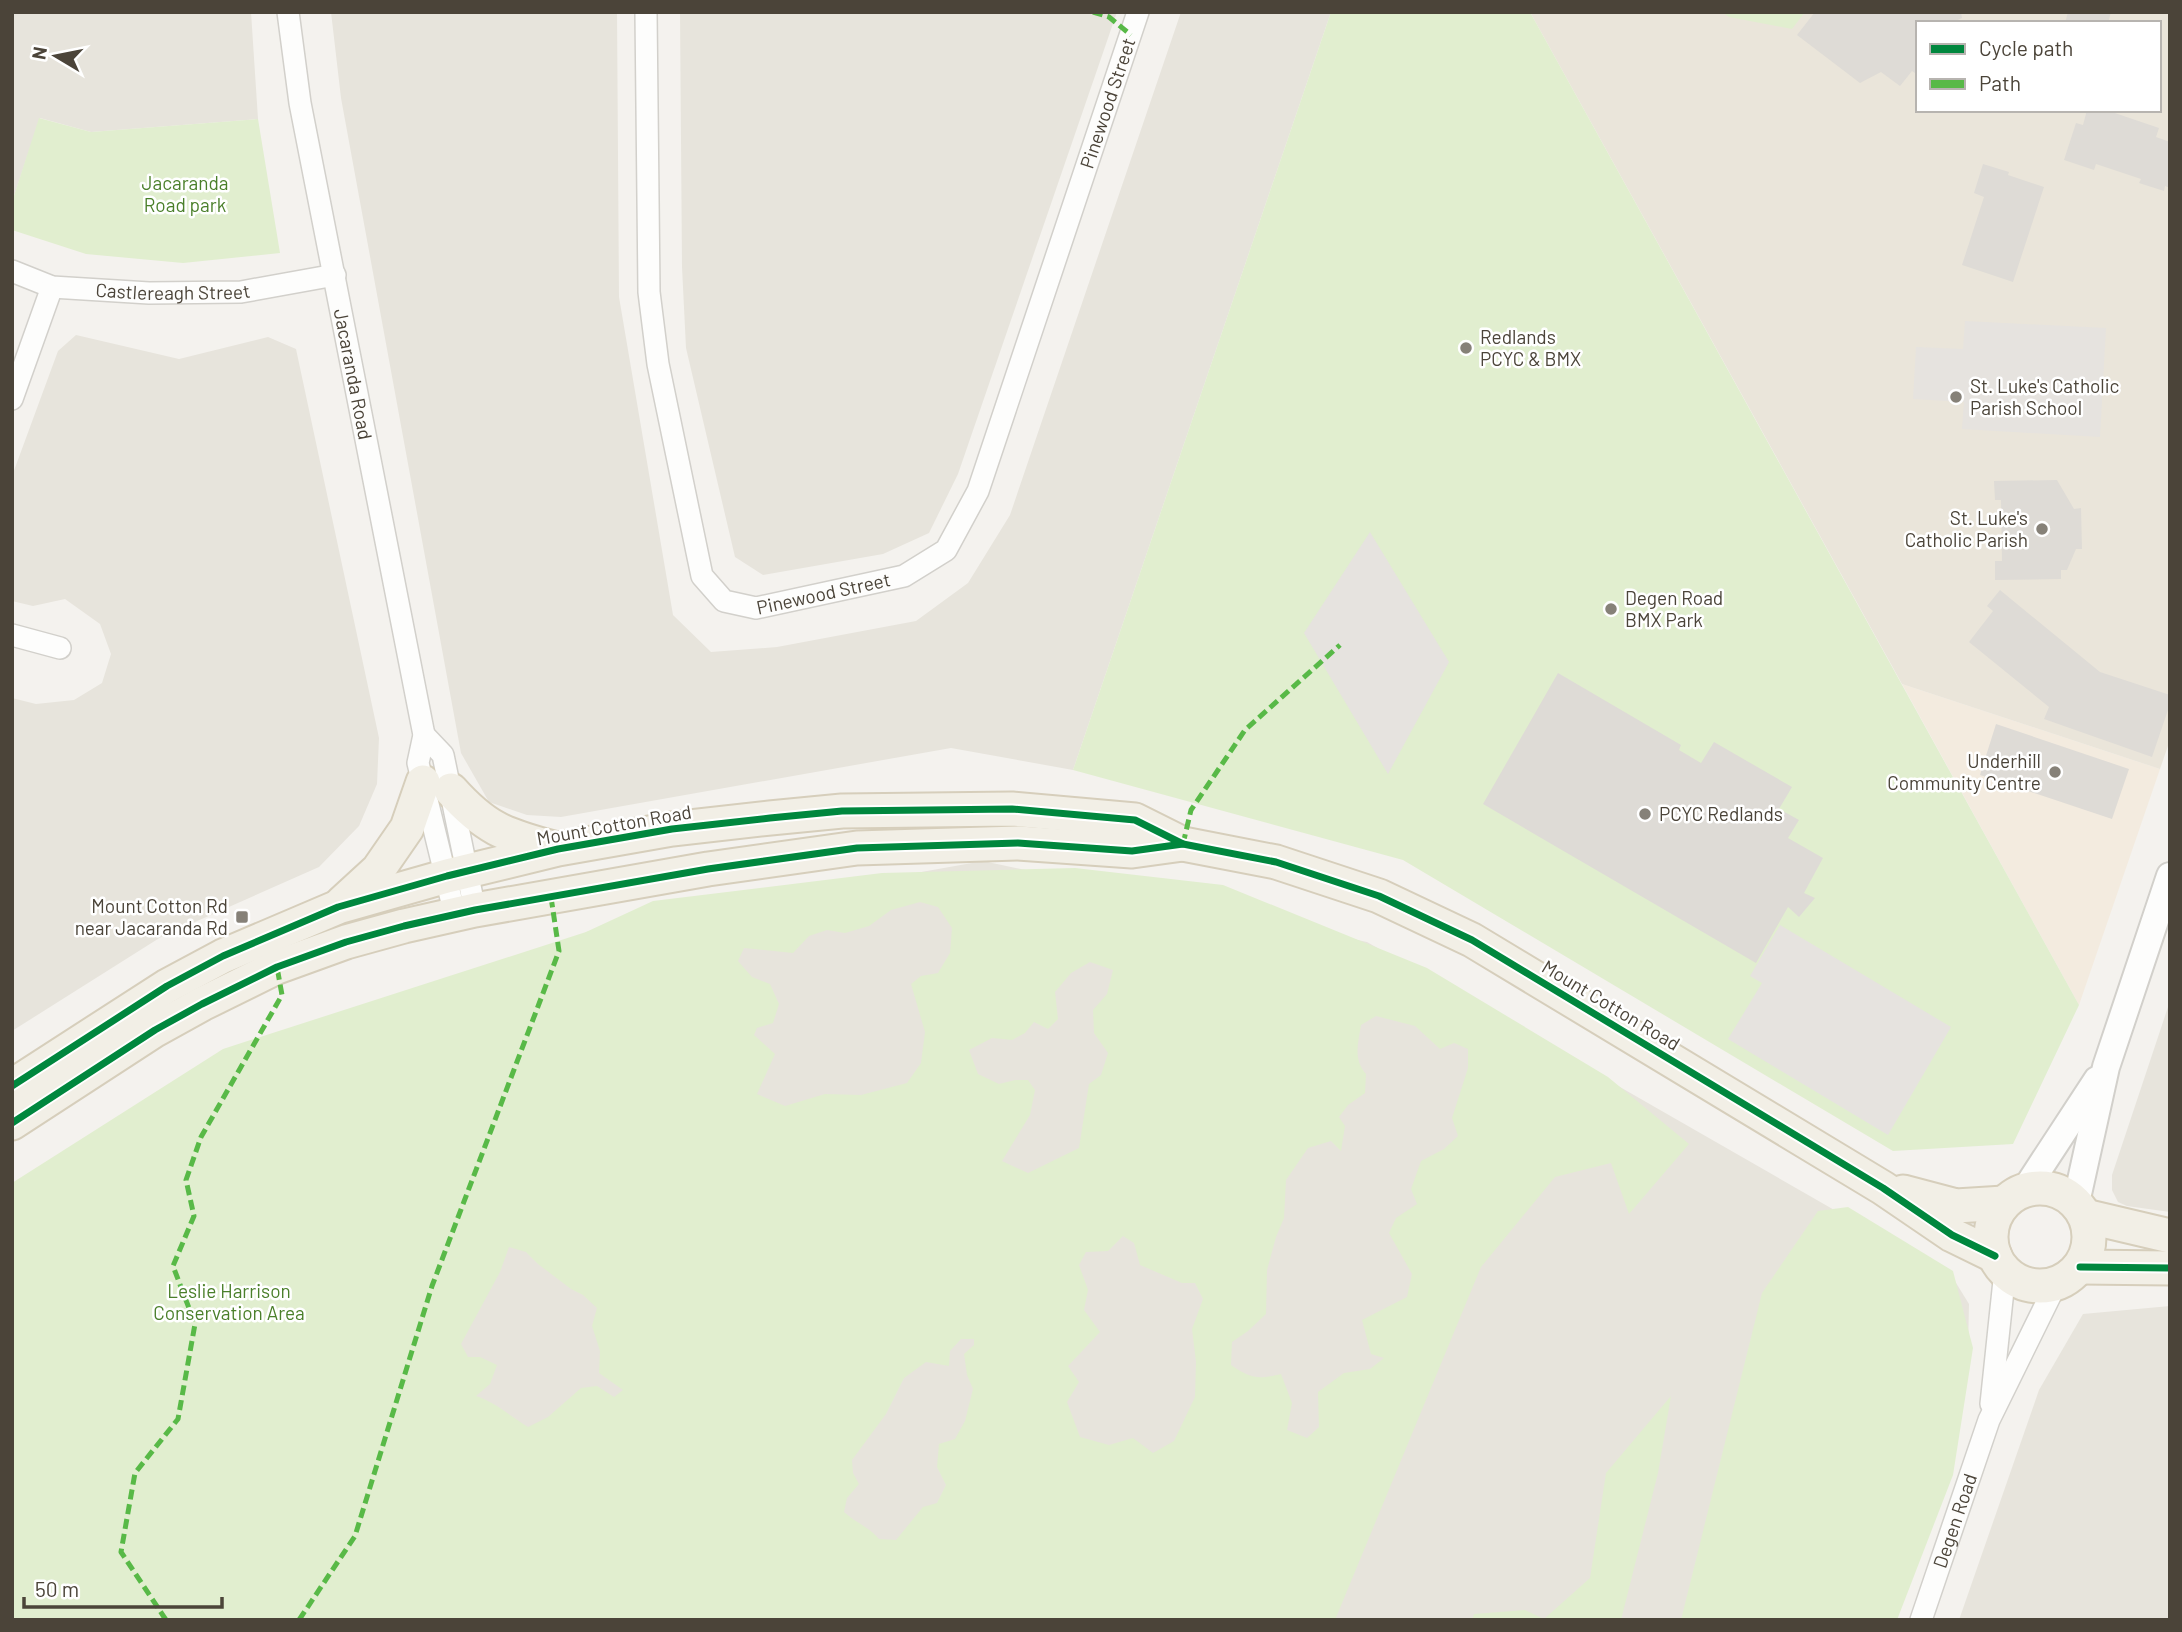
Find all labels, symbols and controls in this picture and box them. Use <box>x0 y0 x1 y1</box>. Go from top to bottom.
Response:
north arrow <box>21 21 91 91</box>
legend <box>1916 21 2161 112</box>
street label: Pinewood Street <box>1075 35 1140 171</box>
text: Cycle path <box>1979 35 2073 60</box>
text: N <box>26 45 51 61</box>
text: Path <box>1979 70 2021 95</box>
park label: Jacaranda Road park <box>141 171 229 216</box>
street label: Castlereagh Street <box>95 278 252 304</box>
street label: Jacaranda Road <box>330 307 378 441</box>
place label: Redlands PCYC & BMX <box>1480 325 1581 370</box>
marker: Redlands PCYC & BMX <box>1458 340 1474 356</box>
place label: St. Luke's Catholic Parish School <box>1970 374 2119 419</box>
marker: St. Luke's Catholic Parish School <box>1948 389 1964 405</box>
place label: St. Luke's Catholic Parish <box>1905 506 2028 551</box>
marker: St. Luke's Catholic Parish <box>2034 521 2050 537</box>
street label: Pinewood Street <box>754 567 892 619</box>
place label: Degen Road BMX Park <box>1625 586 1723 631</box>
marker: Degen Road BMX Park <box>1603 601 1619 617</box>
place label: Underhill Community Centre <box>1887 749 2041 794</box>
marker: Underhill Community Centre <box>2047 764 2063 780</box>
street label: Mount Cotton Road <box>535 800 693 849</box>
place label: PCYC Redlands <box>1659 802 1783 825</box>
marker: PCYC Redlands <box>1637 806 1653 822</box>
place label: Mount Cotton Rd near Jacaranda Rd <box>75 894 228 939</box>
marker: Mount Cotton Rd near Jacaranda Rd <box>234 909 250 925</box>
street label: Mount Cotton Road <box>1538 954 1684 1055</box>
park label: Leslie Harrison Conservation Area <box>153 1279 305 1324</box>
street label: Degen Road <box>1928 1470 1981 1571</box>
scale bar <box>24 1566 222 1610</box>
text: 50 m <box>35 1576 79 1601</box>

